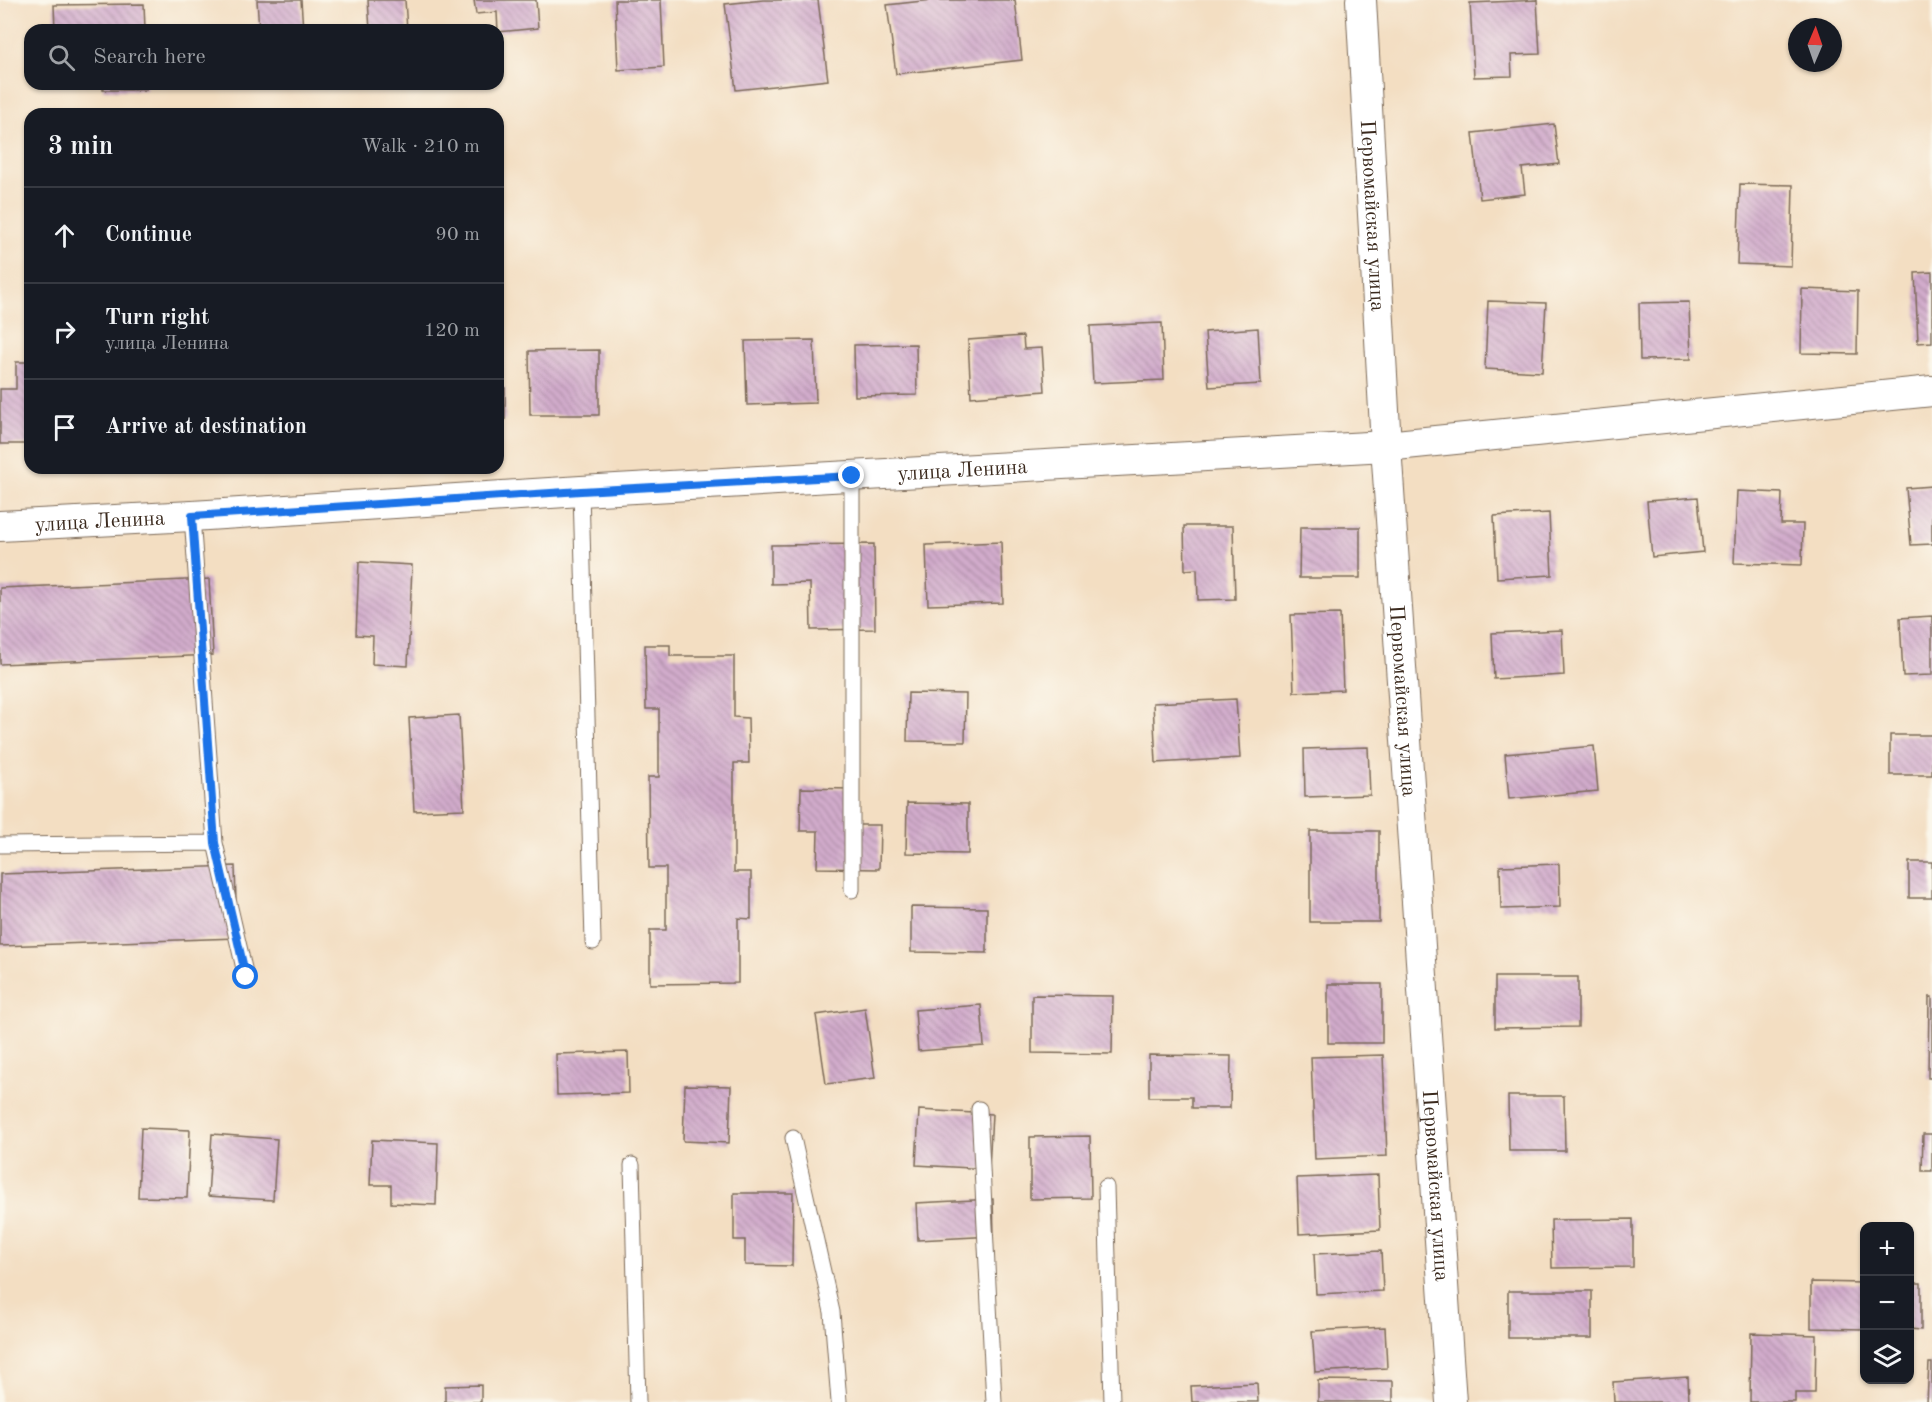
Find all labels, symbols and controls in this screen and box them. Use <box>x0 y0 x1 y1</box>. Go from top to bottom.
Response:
north arrow <box>1788 18 1842 72</box>
search box <box>24 24 504 90</box>
icon: search <box>45 41 78 74</box>
text: Search here <box>93 46 206 68</box>
street label: Первомайская улица <box>1356 119 1387 312</box>
text: 3 min <box>48 134 113 160</box>
text: Walk · 210 m <box>361 137 480 157</box>
icon: ahead <box>48 219 81 252</box>
text: Continue <box>105 224 192 246</box>
text: 90 m <box>435 225 480 245</box>
text: Turn right <box>105 307 209 329</box>
icon: right <box>48 315 81 348</box>
text: 120 m <box>424 321 480 341</box>
text: улица Ленина <box>105 334 229 354</box>
icon: arrive <box>48 411 81 444</box>
text: Arrive at destination <box>105 416 307 438</box>
street label: улица Ленина <box>897 457 1028 485</box>
route end <box>838 462 864 488</box>
street label: улица Ленина <box>34 508 166 536</box>
street label: Первомайская улица <box>1385 604 1419 797</box>
route start <box>232 963 258 989</box>
street label: Первомайская улица <box>1418 1089 1452 1282</box>
map controls <box>1860 1222 1914 1384</box>
button: + <box>1860 1222 1914 1276</box>
button: − <box>1860 1276 1914 1330</box>
button: layers <box>1860 1330 1914 1384</box>

